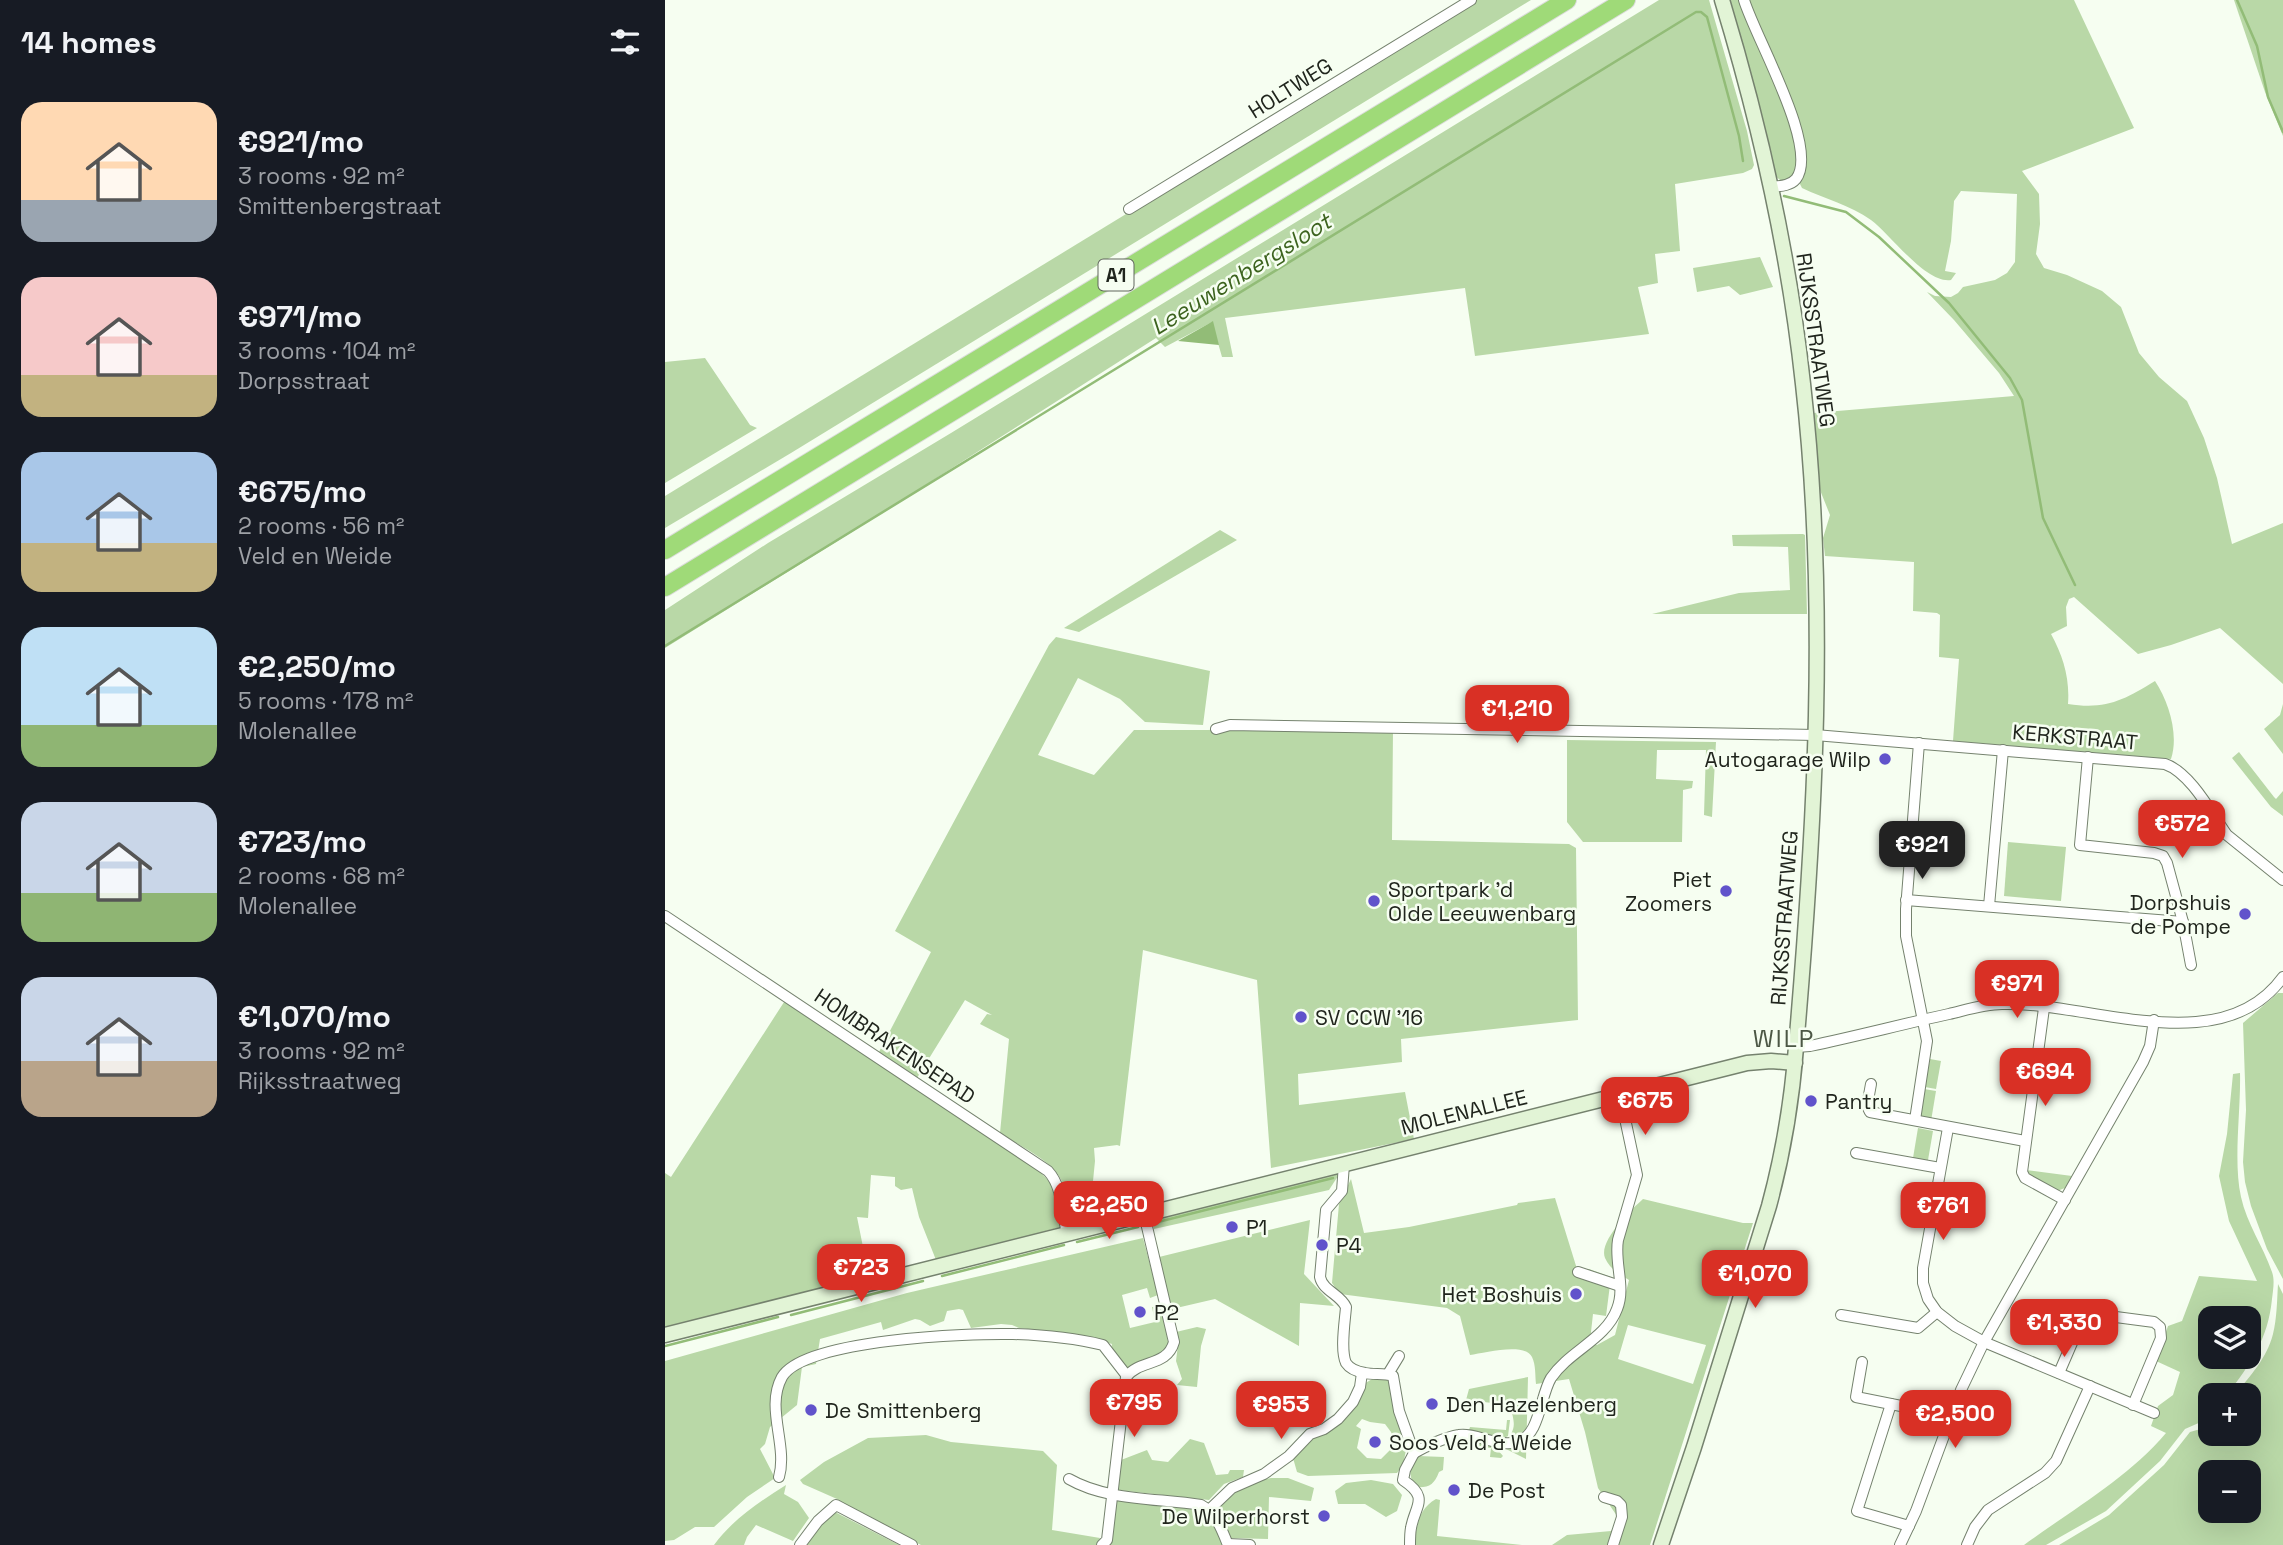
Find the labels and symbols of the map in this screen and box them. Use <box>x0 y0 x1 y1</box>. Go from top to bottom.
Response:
street label: HOLTWEG <box>1243 52 1337 124</box>
water label: Leeuwenbergsloot <box>1145 205 1339 342</box>
street label: RIJKSSTRAATWEG <box>1790 251 1842 429</box>
road number: A1 <box>1099 260 1133 290</box>
pin: €1,210 <box>1460 686 1574 745</box>
street label: KERKSTRAAT <box>2011 718 2139 756</box>
place label: Autogarage Wilp <box>1704 746 1871 773</box>
marker: Autogarage Wilp <box>1877 751 1893 767</box>
pin: €572 <box>2141 800 2223 860</box>
pin: €921 <box>1881 822 1963 881</box>
street label: RIJKSSTRAATWEG <box>1764 829 1804 1007</box>
place label: Piet Zoomers <box>1625 866 1712 917</box>
place label: Sportpark 'd Olde Leeuwenbarg <box>1388 876 1576 927</box>
marker: Piet Zoomers <box>1718 883 1734 899</box>
place label: Dorpshuis de Pompe <box>2130 889 2231 940</box>
marker: Sportpark 'd Olde Leeuwenbarg <box>1366 893 1382 909</box>
marker: Dorpshuis de Pompe <box>2237 906 2253 922</box>
pin: €971 <box>1976 960 2058 1020</box>
street label: HOMBRAKENSEPAD <box>809 982 981 1110</box>
place label: SV CCW '16 <box>1315 1004 1423 1031</box>
marker: SV CCW '16 <box>1293 1009 1309 1025</box>
district label: WILP <box>1753 1023 1815 1054</box>
pin: €694 <box>2004 1048 2086 1108</box>
pin: €675 <box>1604 1078 1686 1137</box>
street label: MOLENALLEE <box>1398 1083 1530 1141</box>
place label: Pantry <box>1825 1088 1892 1115</box>
marker: Pantry <box>1803 1093 1819 1109</box>
pin: €2,250 <box>1052 1182 1166 1241</box>
pin: €761 <box>1902 1182 1984 1242</box>
place label: P1 <box>1246 1214 1267 1241</box>
marker: P1 <box>1224 1219 1240 1235</box>
place label: P4 <box>1336 1232 1362 1259</box>
marker: P4 <box>1314 1237 1330 1253</box>
pin: €723 <box>820 1244 902 1304</box>
pin: €1,070 <box>1698 1250 1812 1310</box>
place label: Het Boshuis <box>1441 1281 1562 1308</box>
marker: Het Boshuis <box>1568 1286 1584 1302</box>
place label: P2 <box>1154 1299 1179 1326</box>
pin: €1,330 <box>2007 1300 2121 1359</box>
marker: P2 <box>1132 1304 1148 1320</box>
pin: €795 <box>1093 1380 1175 1439</box>
pin: €953 <box>1240 1382 1322 1441</box>
pin: €2,500 <box>1898 1390 2012 1450</box>
place label: Den Hazelenberg <box>1446 1391 1617 1418</box>
marker: Den Hazelenberg <box>1424 1396 1440 1412</box>
place label: De Smittenberg <box>825 1397 982 1424</box>
marker: De Smittenberg <box>803 1402 819 1418</box>
place label: Soos Veld & Weide <box>1389 1429 1572 1456</box>
marker: Soos Veld & Weide <box>1367 1434 1383 1450</box>
place label: De Post <box>1468 1477 1546 1504</box>
marker: De Post <box>1446 1482 1462 1498</box>
place label: De Wilperhorst <box>1162 1503 1310 1530</box>
marker: De Wilperhorst <box>1316 1508 1332 1524</box>

